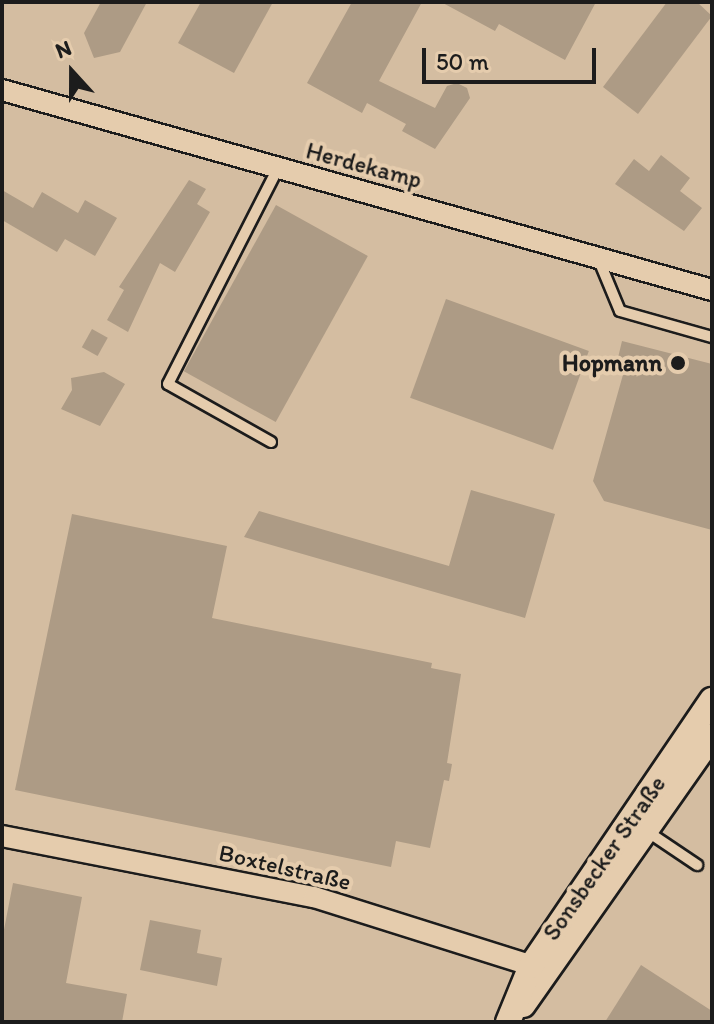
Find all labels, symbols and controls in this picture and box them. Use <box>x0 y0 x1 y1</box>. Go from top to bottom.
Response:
north arrow <box>32 32 112 112</box>
scale bar <box>426 32 600 82</box>
text: N <box>51 34 75 64</box>
text: 50 m <box>436 47 489 76</box>
street label: Herdekamp <box>303 136 425 194</box>
place label: Hopmann <box>562 349 662 377</box>
marker: Hopmann <box>669 354 687 372</box>
street label: Sonsbecker Straße <box>537 770 671 946</box>
street label: Boxtelstraße <box>216 838 354 896</box>

